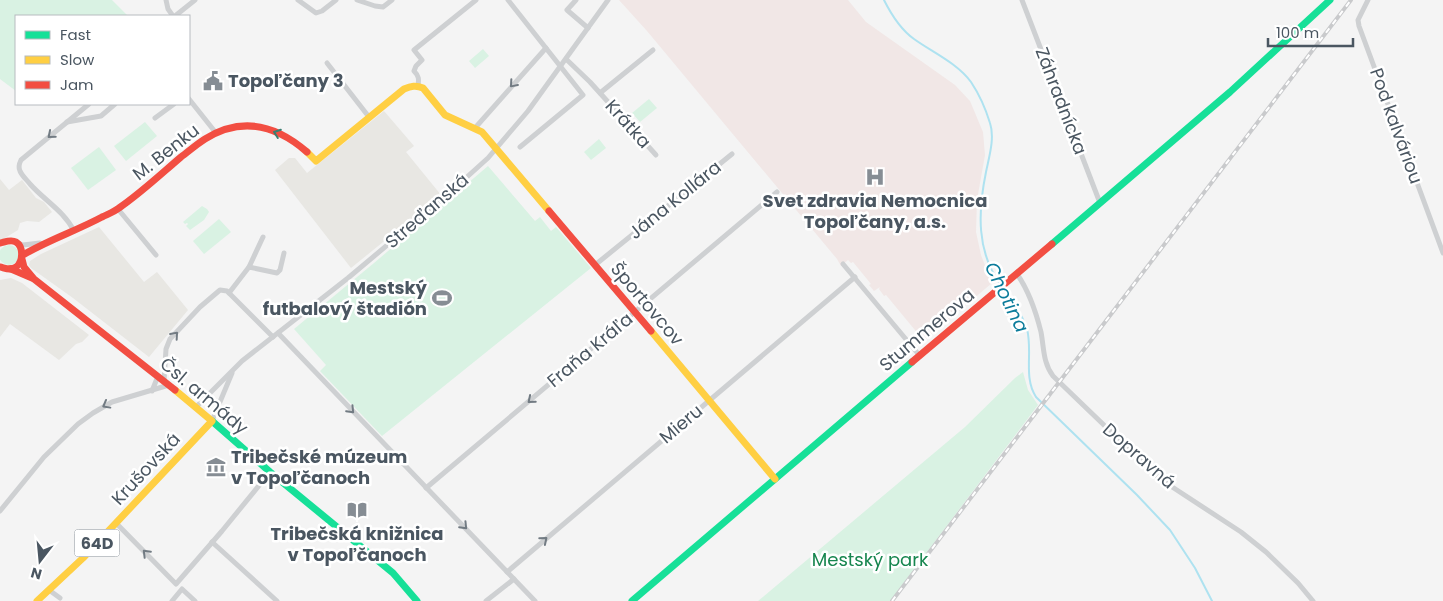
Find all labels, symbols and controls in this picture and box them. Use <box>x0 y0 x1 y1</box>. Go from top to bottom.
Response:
legend <box>15 15 190 105</box>
scale bar <box>1268 15 1353 47</box>
text: 100 m <box>1276 22 1319 43</box>
text: Fast <box>60 24 91 45</box>
street label: Záhradnícka <box>1030 44 1093 158</box>
text: Slow <box>60 49 95 70</box>
street label: Pod kalváriou <box>1364 65 1429 187</box>
place label: Topoľčany 3 <box>228 68 344 93</box>
public building icon: Topoľčany 3 <box>202 70 224 92</box>
text: Jam <box>60 74 94 95</box>
one-way arrow <box>510 79 519 88</box>
street label: Krátka <box>600 94 657 153</box>
street label: M. Benku <box>127 118 204 186</box>
one-way arrow <box>48 129 57 138</box>
one-way arrow <box>274 129 282 139</box>
street label: Jána Kollára <box>623 155 726 245</box>
hospital icon: Svet zdravia Nemocnica Topoľčany, a.s. <box>864 166 886 188</box>
street label: Streďanská <box>380 167 474 254</box>
place label: Svet zdravia Nemocnica Topoľčany, a.s. <box>763 188 987 234</box>
street label: Športovcov <box>605 257 690 351</box>
water label: Chotina <box>978 257 1035 337</box>
place label: Mestský futbalový štadión <box>263 275 428 321</box>
street label: Stummerova <box>874 282 980 377</box>
sports icon: Mestský futbalový štadión <box>431 287 453 309</box>
street label: Fraňa Kráľa <box>541 306 638 393</box>
one-way arrow <box>169 332 177 341</box>
street label: Čsl. armády <box>155 351 254 440</box>
one-way arrow <box>527 394 536 403</box>
street label: Mieru <box>654 398 708 449</box>
one-way arrow <box>102 399 111 409</box>
one-way arrow <box>345 404 354 413</box>
street label: Dopravná <box>1098 417 1181 494</box>
street label: Krušovská <box>106 427 186 510</box>
place label: Tribečské múzeum v Topoľčanoch <box>231 444 407 490</box>
museum icon: Tribečské múzeum v Topoľčanoch <box>205 456 227 478</box>
library icon: Tribečská knižnica v Topoľčanoch <box>346 499 368 521</box>
place label: Tribečská knižnica v Topoľčanoch <box>270 521 444 567</box>
one-way arrow <box>458 521 467 530</box>
road number: 64D <box>74 530 120 556</box>
north arrow <box>15 536 65 586</box>
one-way arrow <box>538 537 547 546</box>
park label: Mestský park <box>812 547 929 572</box>
one-way arrow <box>143 550 152 559</box>
text: N <box>29 562 44 585</box>

